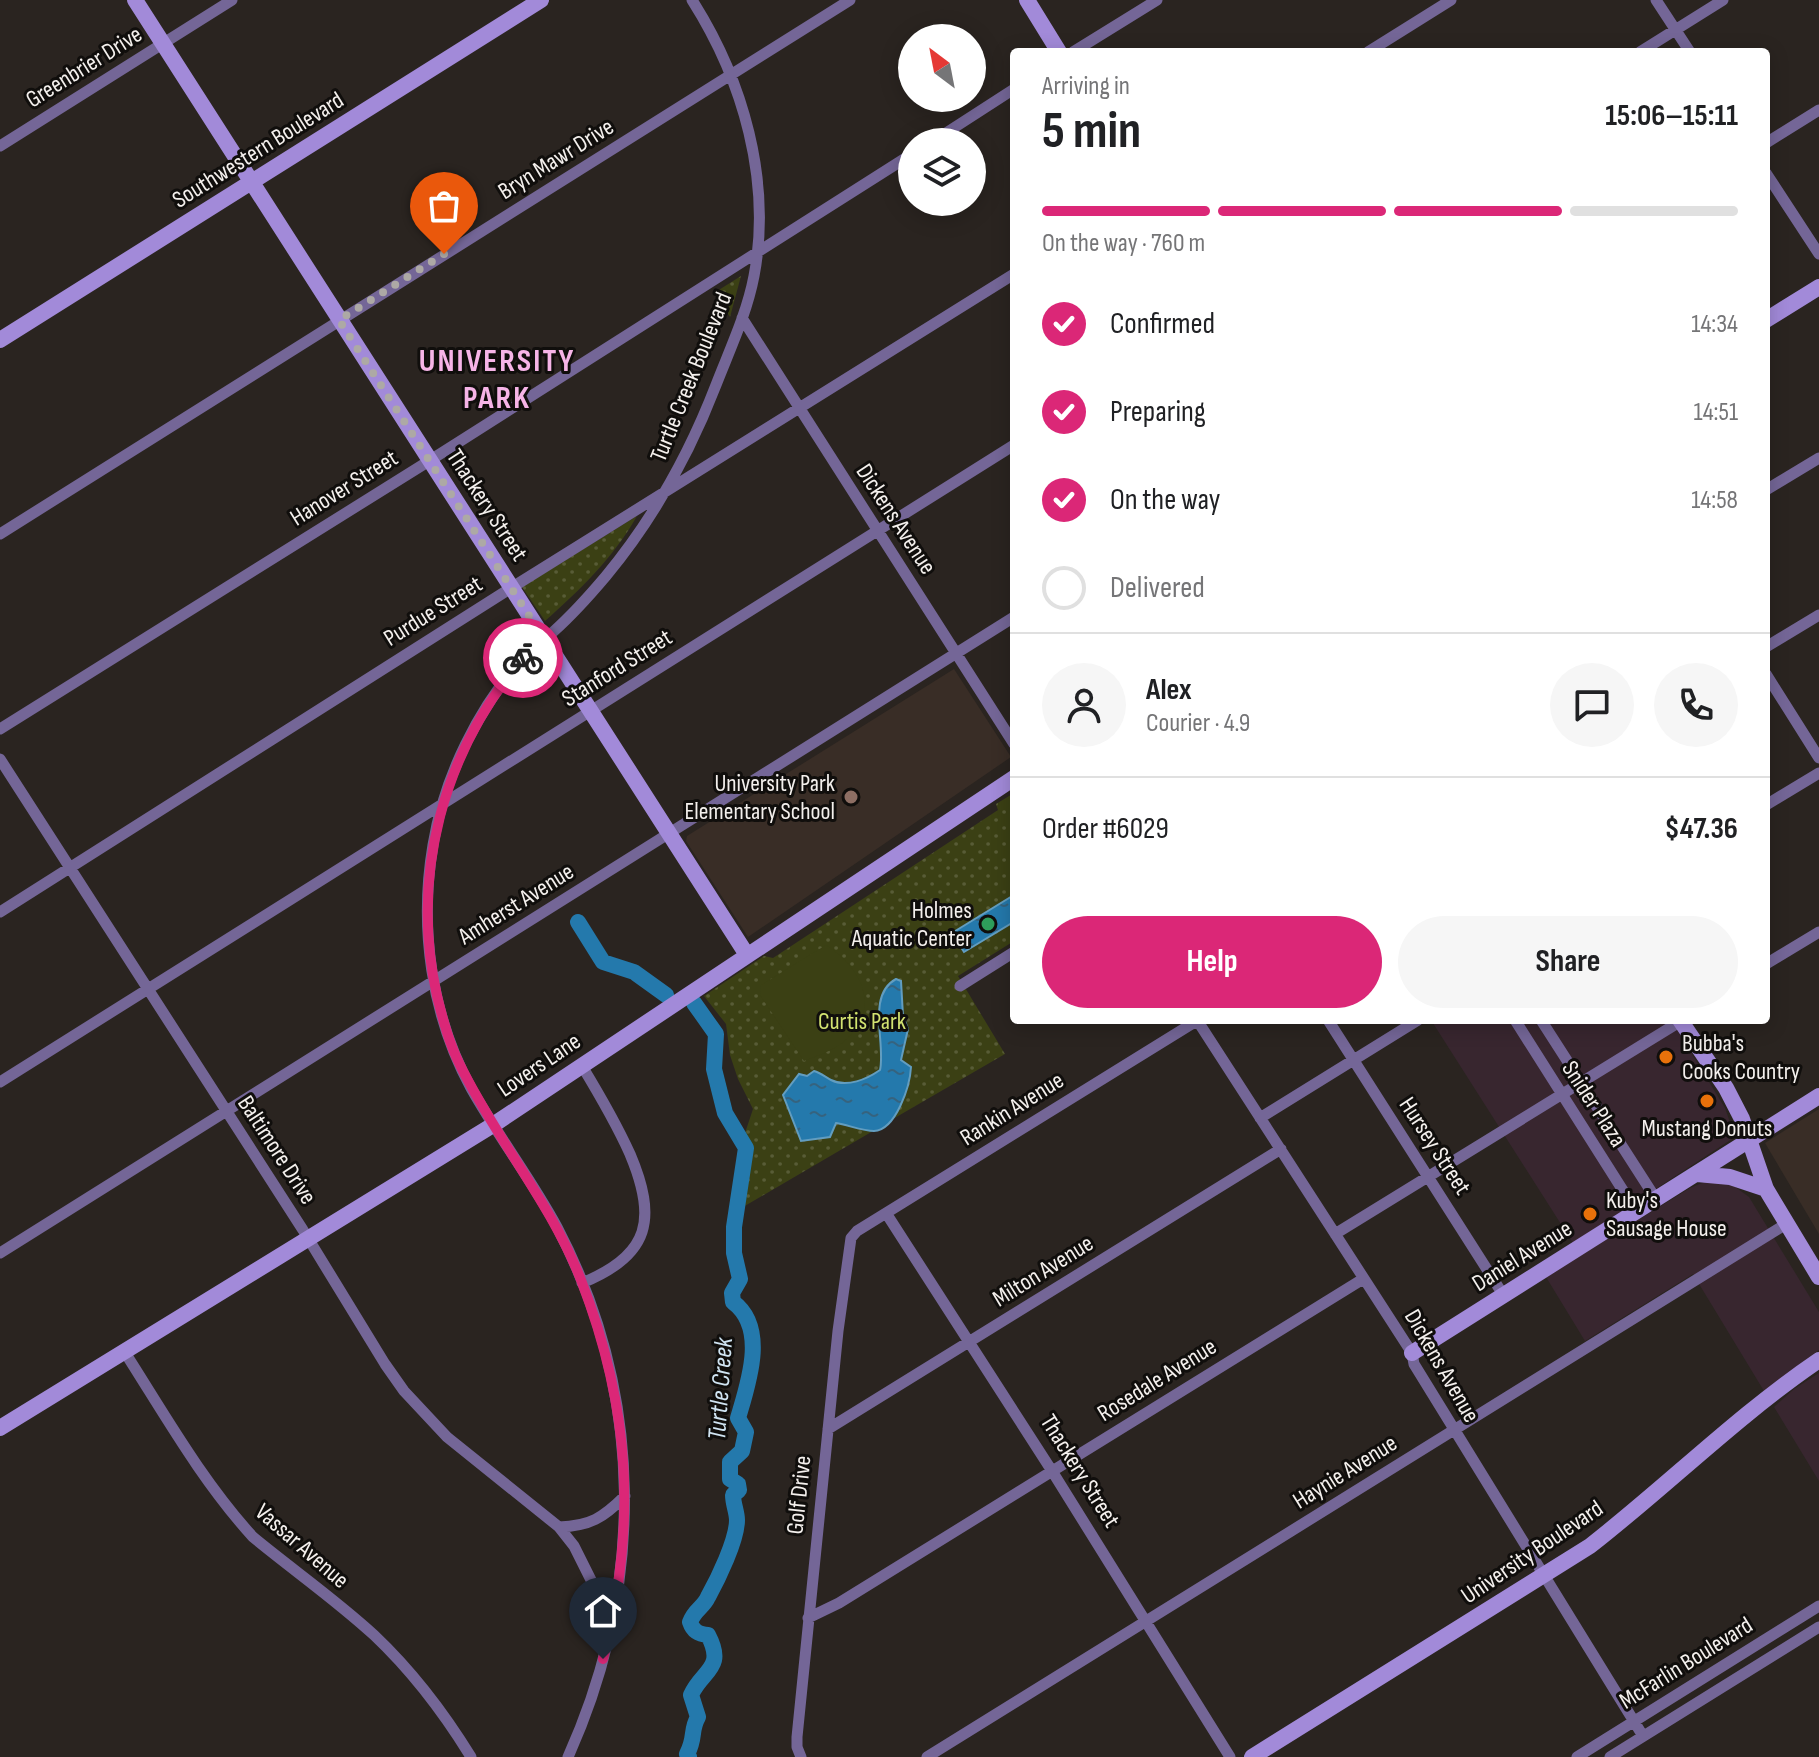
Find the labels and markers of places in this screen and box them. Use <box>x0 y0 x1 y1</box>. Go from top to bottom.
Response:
pin <box>410 172 478 254</box>
place label: University Park Elementary School <box>684 769 835 826</box>
marker: University Park Elementary School <box>842 788 860 806</box>
place label: Holmes Aquatic Center <box>851 896 972 953</box>
marker: Holmes Aquatic Center <box>979 915 997 933</box>
place label: Bubba's Cooks Country <box>1682 1029 1800 1086</box>
marker: Bubba's Cooks Country <box>1657 1048 1675 1066</box>
marker: Mustang Donuts <box>1698 1092 1716 1110</box>
place label: Mustang Donuts <box>1642 1114 1772 1143</box>
place label: Kuby's Sausage House <box>1606 1186 1727 1243</box>
marker: Kuby's Sausage House <box>1581 1205 1599 1223</box>
pin <box>569 1577 637 1659</box>

